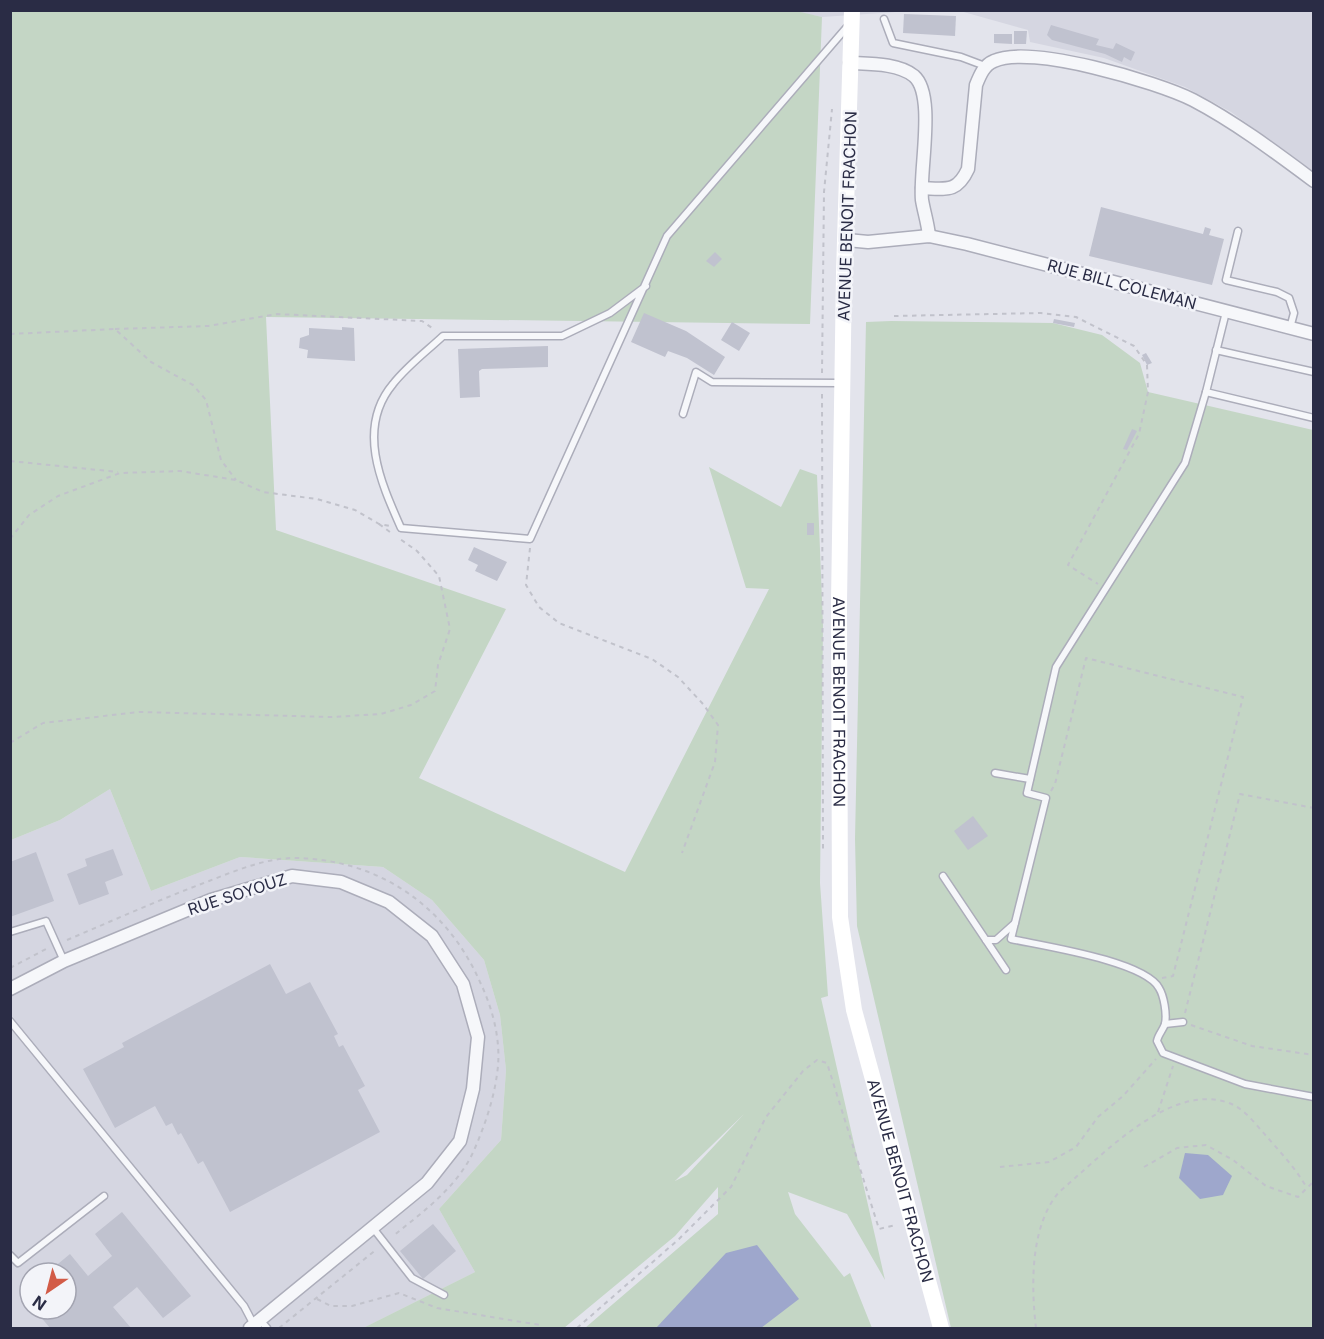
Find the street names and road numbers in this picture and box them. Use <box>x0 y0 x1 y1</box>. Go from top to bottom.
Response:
street label: AVENUE BENOIT FRACHON <box>833 111 861 321</box>
street label: RUE BILL COLEMAN <box>1045 254 1199 314</box>
street label: AVENUE BENOIT FRACHON <box>829 597 850 807</box>
street label: RUE SOYOUZ <box>185 869 289 919</box>
street label: AVENUE BENOIT FRACHON <box>863 1076 938 1285</box>

